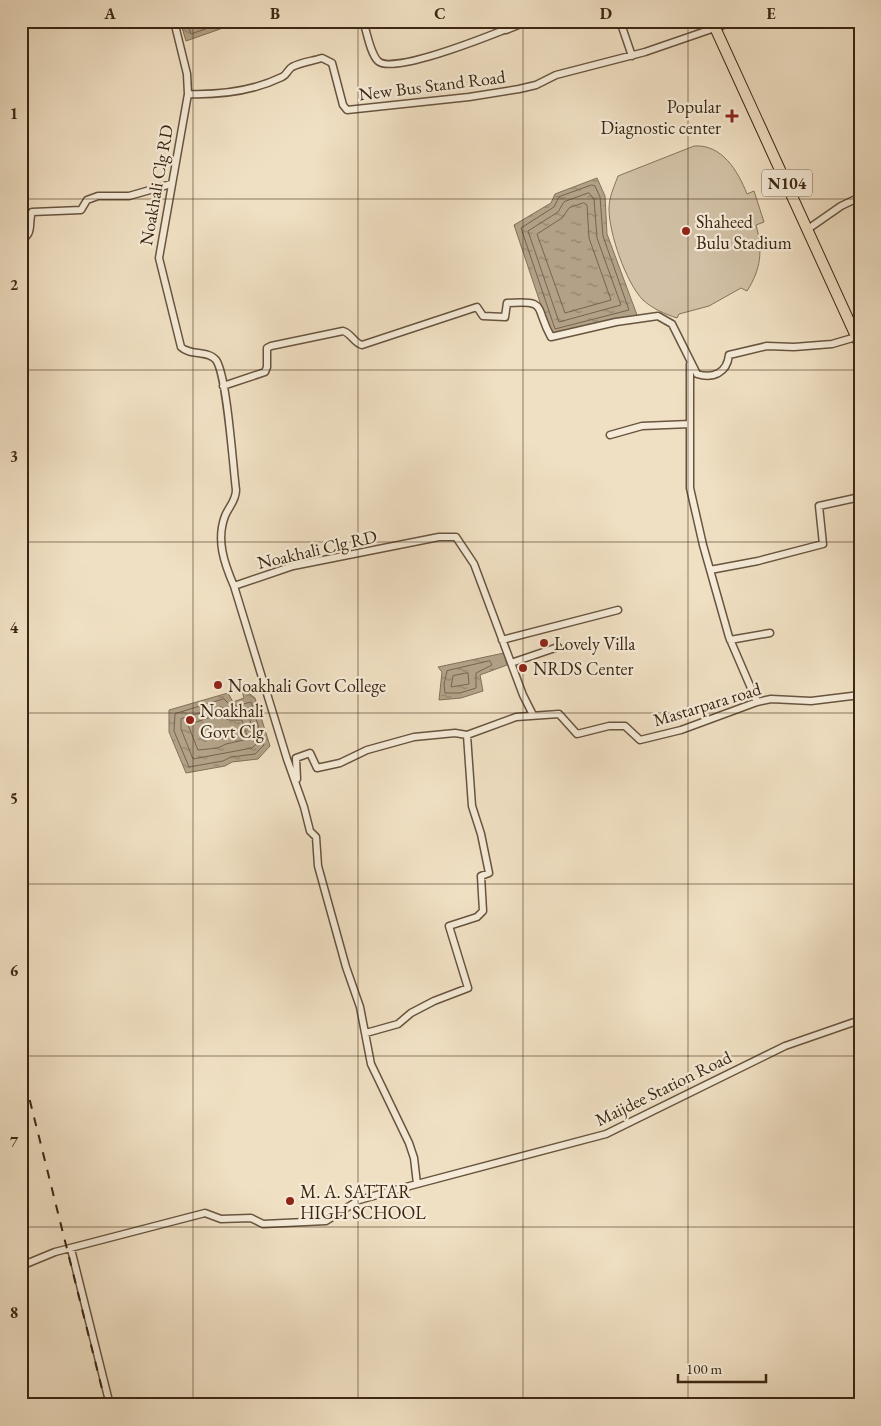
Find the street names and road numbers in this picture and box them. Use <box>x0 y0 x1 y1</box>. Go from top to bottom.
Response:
street label: New Bus Stand Road <box>357 64 508 105</box>
street label: Noakhali Clg RD <box>134 123 178 247</box>
road number: N104 <box>762 170 812 197</box>
street label: Noakhali Clg RD <box>255 524 379 574</box>
street label: Mastarpara road <box>650 676 765 731</box>
street label: Maijdee Station Road <box>591 1045 736 1131</box>

